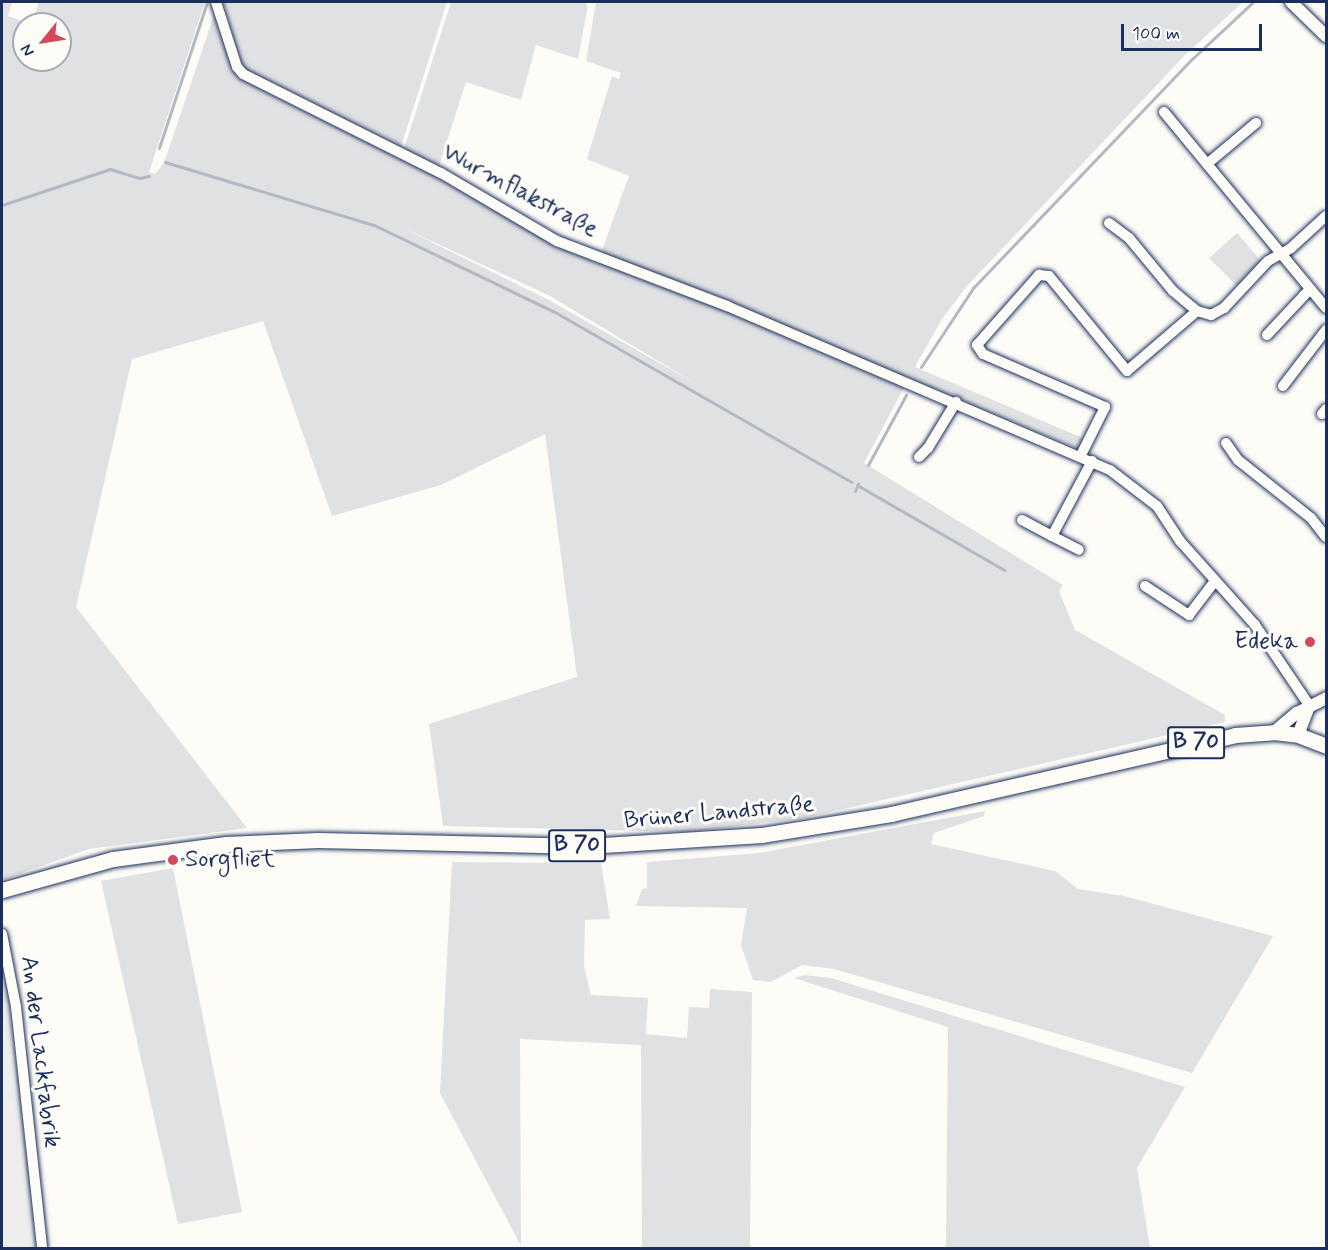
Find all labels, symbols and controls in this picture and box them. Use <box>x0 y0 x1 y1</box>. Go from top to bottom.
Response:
north arrow <box>12 12 72 72</box>
scale bar <box>1124 12 1265 50</box>
text: 100 m <box>1132 22 1180 46</box>
text: N <box>16 40 39 60</box>
street label: Wurmflakstraße <box>437 138 603 244</box>
place label: Edeka <box>1234 628 1298 656</box>
marker: Edeka <box>1303 635 1317 649</box>
road number: B 70 <box>1166 724 1226 762</box>
street label: Brüner Landstraße <box>621 790 817 836</box>
road number: B 70 <box>547 827 607 865</box>
place label: Sorgfliet <box>185 846 275 874</box>
marker: Sorgfliet <box>166 853 180 867</box>
street label: An der Lackfabrik <box>14 957 66 1147</box>

